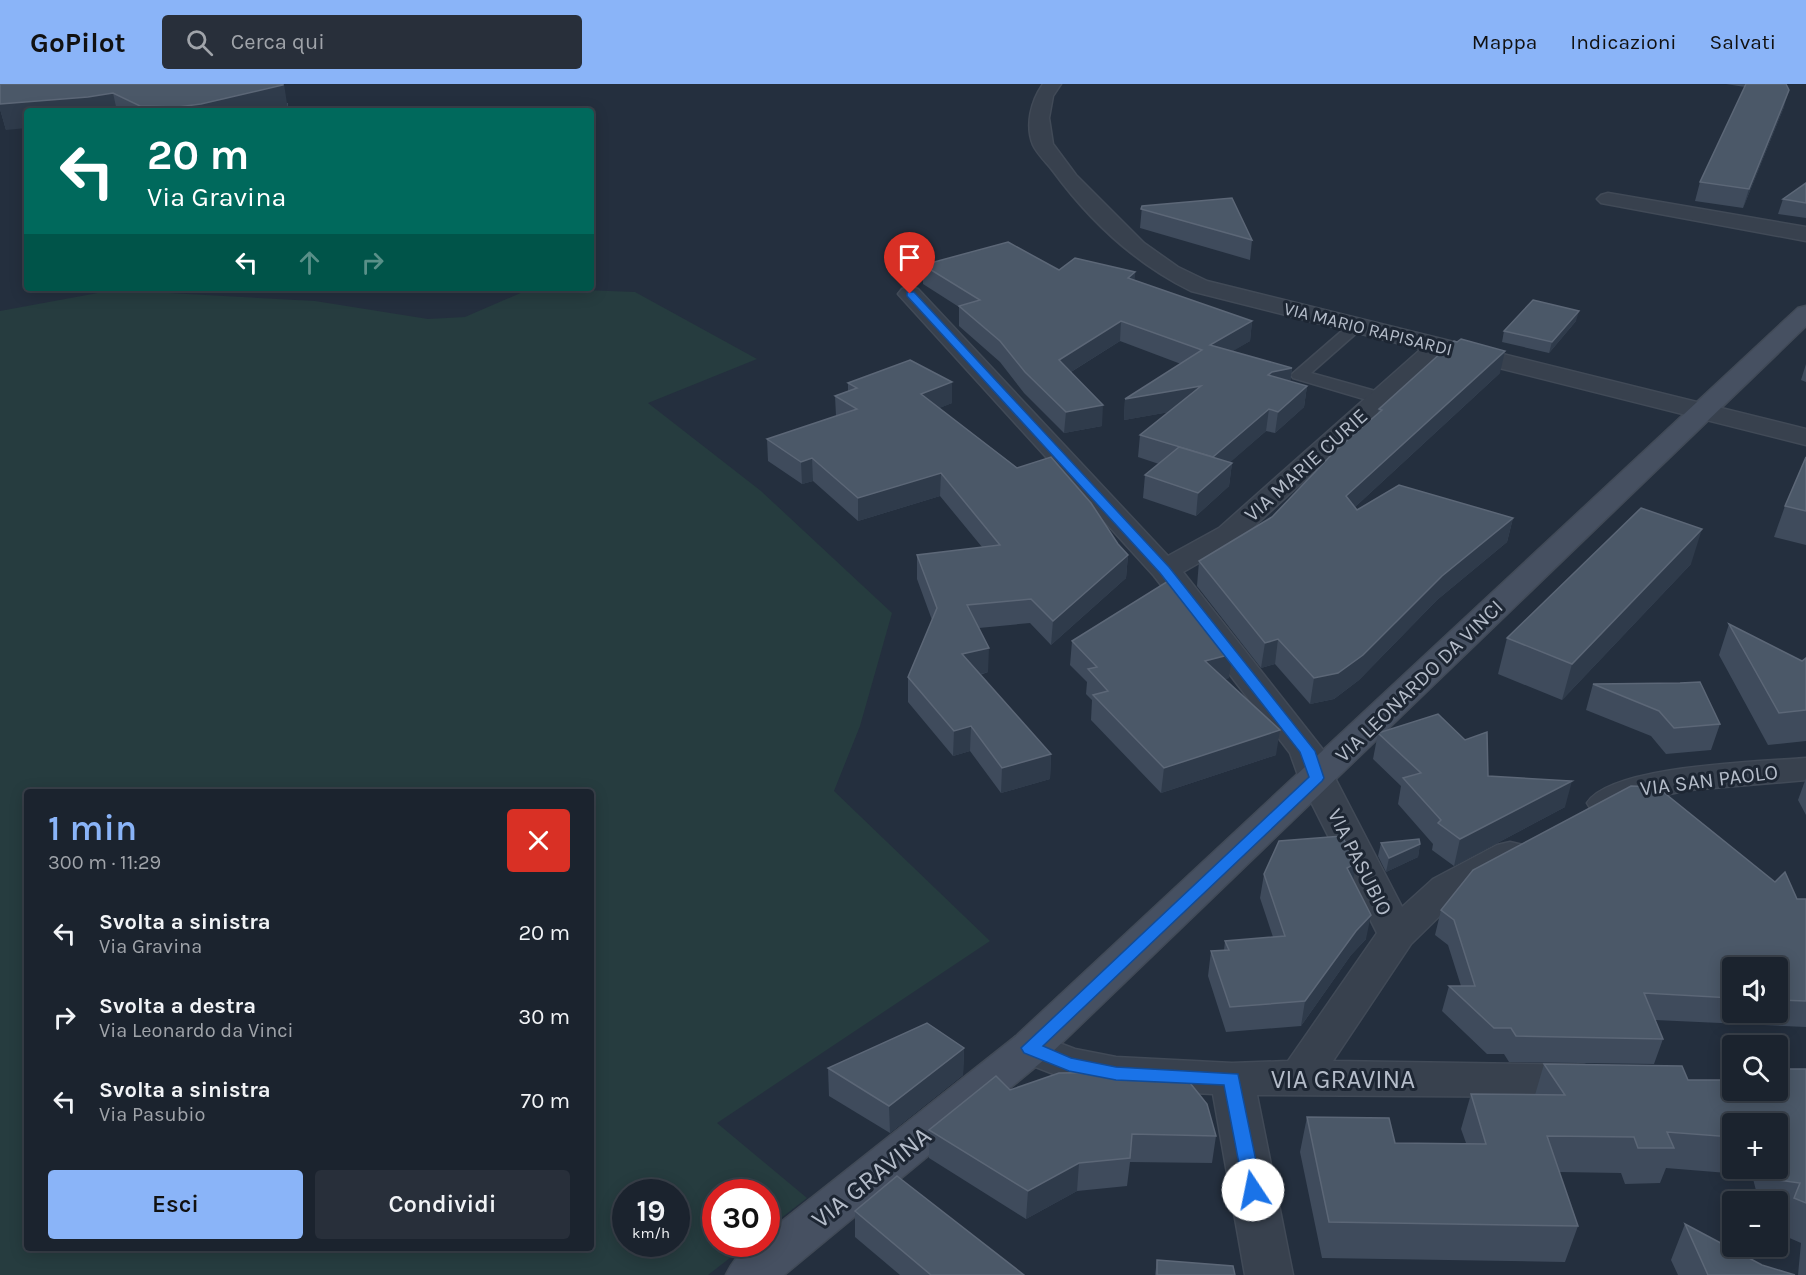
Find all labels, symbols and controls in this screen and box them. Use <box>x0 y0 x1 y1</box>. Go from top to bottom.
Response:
search box <box>162 15 582 69</box>
text: GoPilot <box>30 26 126 59</box>
icon: search <box>183 26 216 59</box>
text: Cerca qui <box>231 29 325 55</box>
text: Mappa <box>1472 30 1537 54</box>
text: Indicazioni <box>1570 30 1677 54</box>
text: Salvati <box>1710 30 1776 54</box>
text: 20 m <box>147 130 249 180</box>
icon: left <box>48 132 126 210</box>
text: Via Gravina <box>147 181 286 213</box>
pin <box>884 232 935 294</box>
icon: arrive <box>893 241 926 274</box>
icon: left <box>230 246 263 279</box>
icon: ahead <box>293 246 326 279</box>
icon: right <box>356 246 389 279</box>
street label: VIA MARIO RAPISARDI <box>1281 297 1455 361</box>
street label: VIA MARIE CURIE <box>1240 403 1372 527</box>
street label: VIA LEONARDO DA VINCI <box>1330 595 1508 767</box>
street label: VIA SAN PAOLO <box>1639 760 1779 800</box>
street label: VIA PASUBIO <box>1323 805 1397 919</box>
text: 1 min <box>48 807 137 849</box>
button: close <box>507 809 570 872</box>
text: 300 m · 11:29 <box>48 851 161 874</box>
text: Svolta a sinistra <box>99 909 271 935</box>
icon: left <box>48 917 81 950</box>
text: 20 m <box>518 920 570 946</box>
text: Via Gravina <box>99 935 202 958</box>
map controls <box>1722 957 1788 1257</box>
button: sound <box>1722 957 1788 1023</box>
text: Svolta a destra <box>99 993 256 1019</box>
icon: right <box>48 1001 81 1034</box>
text: 30 m <box>518 1004 570 1030</box>
text: Via Leonardo da Vinci <box>99 1019 294 1042</box>
button: search <box>1722 1035 1788 1101</box>
street label: VIA GRAVINA <box>1271 1064 1415 1095</box>
text: Svolta a sinistra <box>99 1077 271 1103</box>
icon: left <box>48 1085 81 1118</box>
text: 70 m <box>521 1088 570 1114</box>
text: Via Pasubio <box>99 1103 205 1126</box>
button: + <box>1722 1113 1788 1179</box>
street label: VIA GRAVINA <box>805 1120 937 1235</box>
position arrow <box>1221 1158 1285 1222</box>
button: Esci <box>48 1170 303 1239</box>
button: Condividi <box>315 1170 570 1239</box>
speed limit sign: 30 <box>702 1179 780 1257</box>
button: − <box>1722 1191 1788 1257</box>
text: 19 <box>636 1193 665 1229</box>
text: km/h <box>632 1224 670 1242</box>

